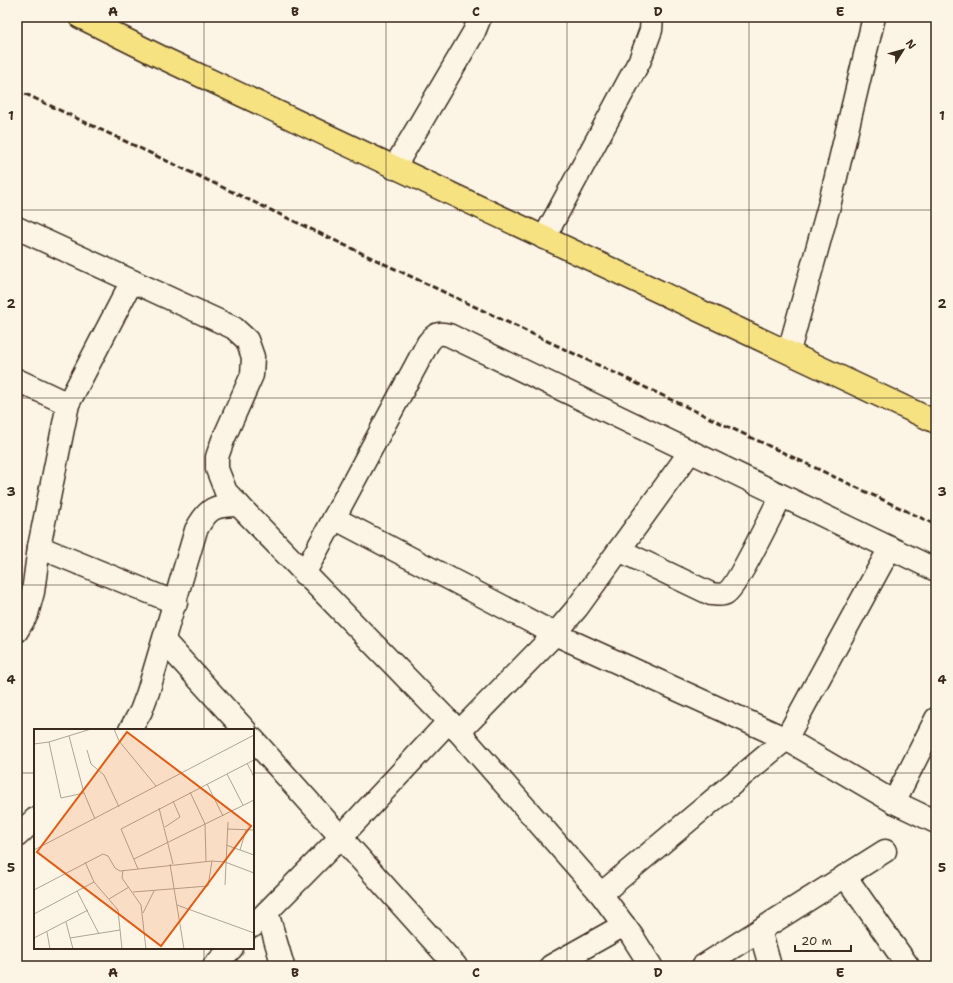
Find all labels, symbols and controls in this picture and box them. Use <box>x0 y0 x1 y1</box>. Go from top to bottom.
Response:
text: A <box>108 3 118 20</box>
text: B <box>291 3 299 20</box>
text: C <box>472 3 480 20</box>
text: D <box>653 3 663 20</box>
text: E <box>836 3 845 20</box>
north arrow <box>883 30 923 70</box>
text: N <box>902 36 919 53</box>
text: 1 <box>8 107 14 124</box>
text: 1 <box>939 107 945 124</box>
text: 2 <box>6 295 16 312</box>
text: 2 <box>937 295 947 312</box>
text: 3 <box>6 483 16 500</box>
text: 3 <box>937 483 947 500</box>
text: 4 <box>6 671 16 688</box>
text: 4 <box>937 671 947 688</box>
inset map <box>34 729 254 949</box>
text: 5 <box>7 859 15 876</box>
text: 5 <box>938 859 946 876</box>
scale bar <box>795 927 851 953</box>
text: 20 m <box>801 933 832 949</box>
text: A <box>108 964 118 981</box>
text: B <box>291 964 299 981</box>
text: C <box>472 964 480 981</box>
text: D <box>653 964 663 981</box>
text: E <box>836 964 845 981</box>

